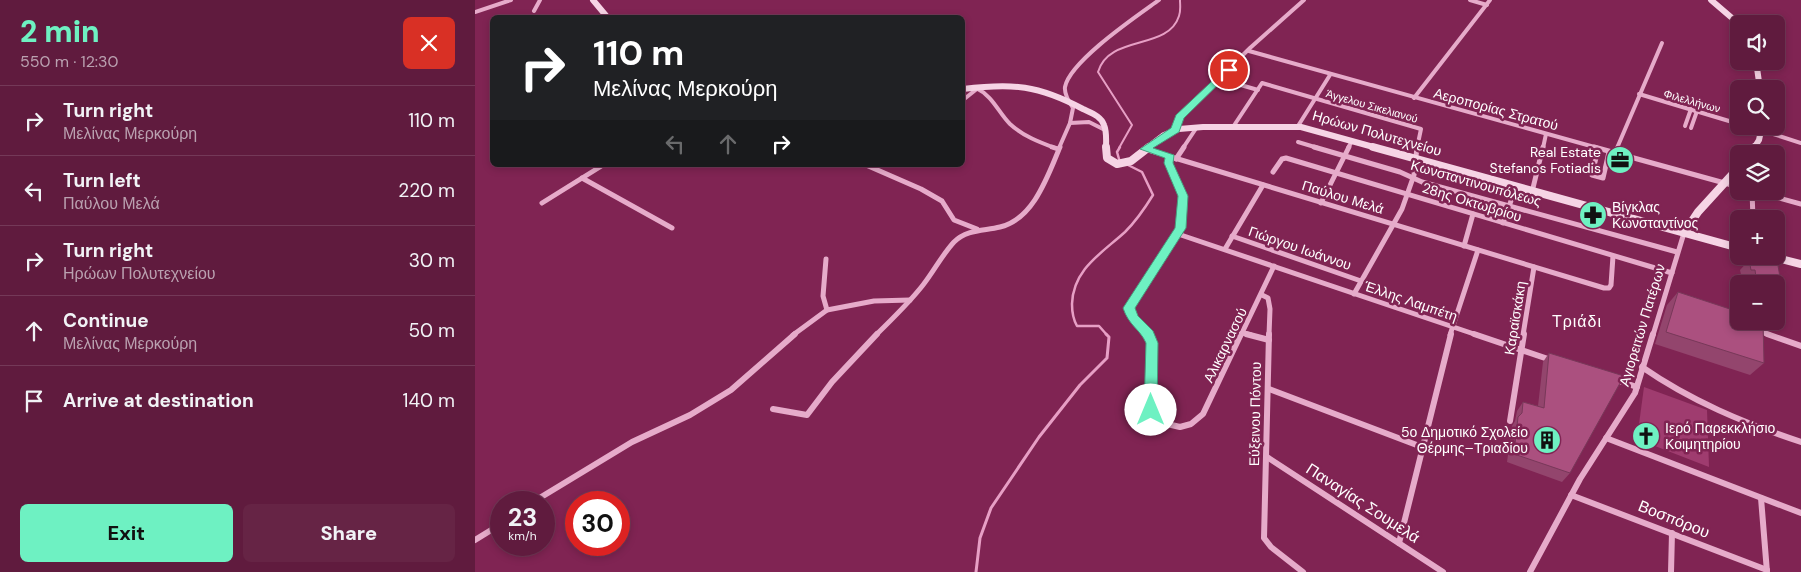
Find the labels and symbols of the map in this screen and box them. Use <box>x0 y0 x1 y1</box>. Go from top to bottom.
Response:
pin <box>1208 49 1250 91</box>
street label: Αεροπορίας Στρατού <box>1432 84 1560 134</box>
street label: Άγγελου Σικελιανού <box>1324 86 1420 126</box>
street label: Φιλελλήνων <box>1662 86 1722 116</box>
street label: Ηρώων Πολυτεχνείου <box>1310 106 1444 160</box>
place label: Real Estate Stefanos Fotiadis <box>1490 143 1601 177</box>
office icon: Real Estate Stefanos Fotiadis <box>1605 145 1635 175</box>
street label: Κωνσταντινουπόλεως <box>1409 156 1543 210</box>
street label: Παύλου Μελά <box>1300 176 1386 218</box>
street label: 28ης Οκτωβρίου <box>1420 178 1524 226</box>
place label: Βίγκλας Κωνσταντίνος <box>1612 198 1699 232</box>
pharmacy icon: Βίγκλας Κωνσταντίνος <box>1578 200 1608 230</box>
street label: Γιώργου Ιωάννου <box>1246 222 1354 274</box>
street label: Αγιορειτών Πατέρων <box>1615 262 1669 388</box>
street label: Έλλης Λαμπέτη <box>1361 276 1460 325</box>
street label: Καραϊσκάκη <box>1500 280 1530 356</box>
street label: Αλικαρνασού <box>1199 304 1251 386</box>
district label: Τριάδι <box>1552 311 1602 332</box>
street label: Εύξεινου Πόντου <box>1245 362 1265 466</box>
position arrow <box>1124 383 1176 435</box>
place label: Ιερό Παρεκκλήσιο Κοιμητηρίου <box>1665 419 1776 453</box>
church icon: Ιερό Παρεκκλήσιο Κοιμητηρίου <box>1631 421 1661 451</box>
place label: 5ο Δημοτικό Σχολείο Θέρμης–Τριαδίου <box>1401 423 1528 457</box>
building icon: 5ο Δημοτικό Σχολείο Θέρμης–Τριαδίου <box>1532 425 1562 455</box>
street label: Παναγίας Σουμελά <box>1302 458 1424 548</box>
speed limit sign: 30 <box>565 491 630 556</box>
street label: Βοσπόρου <box>1635 495 1713 543</box>

